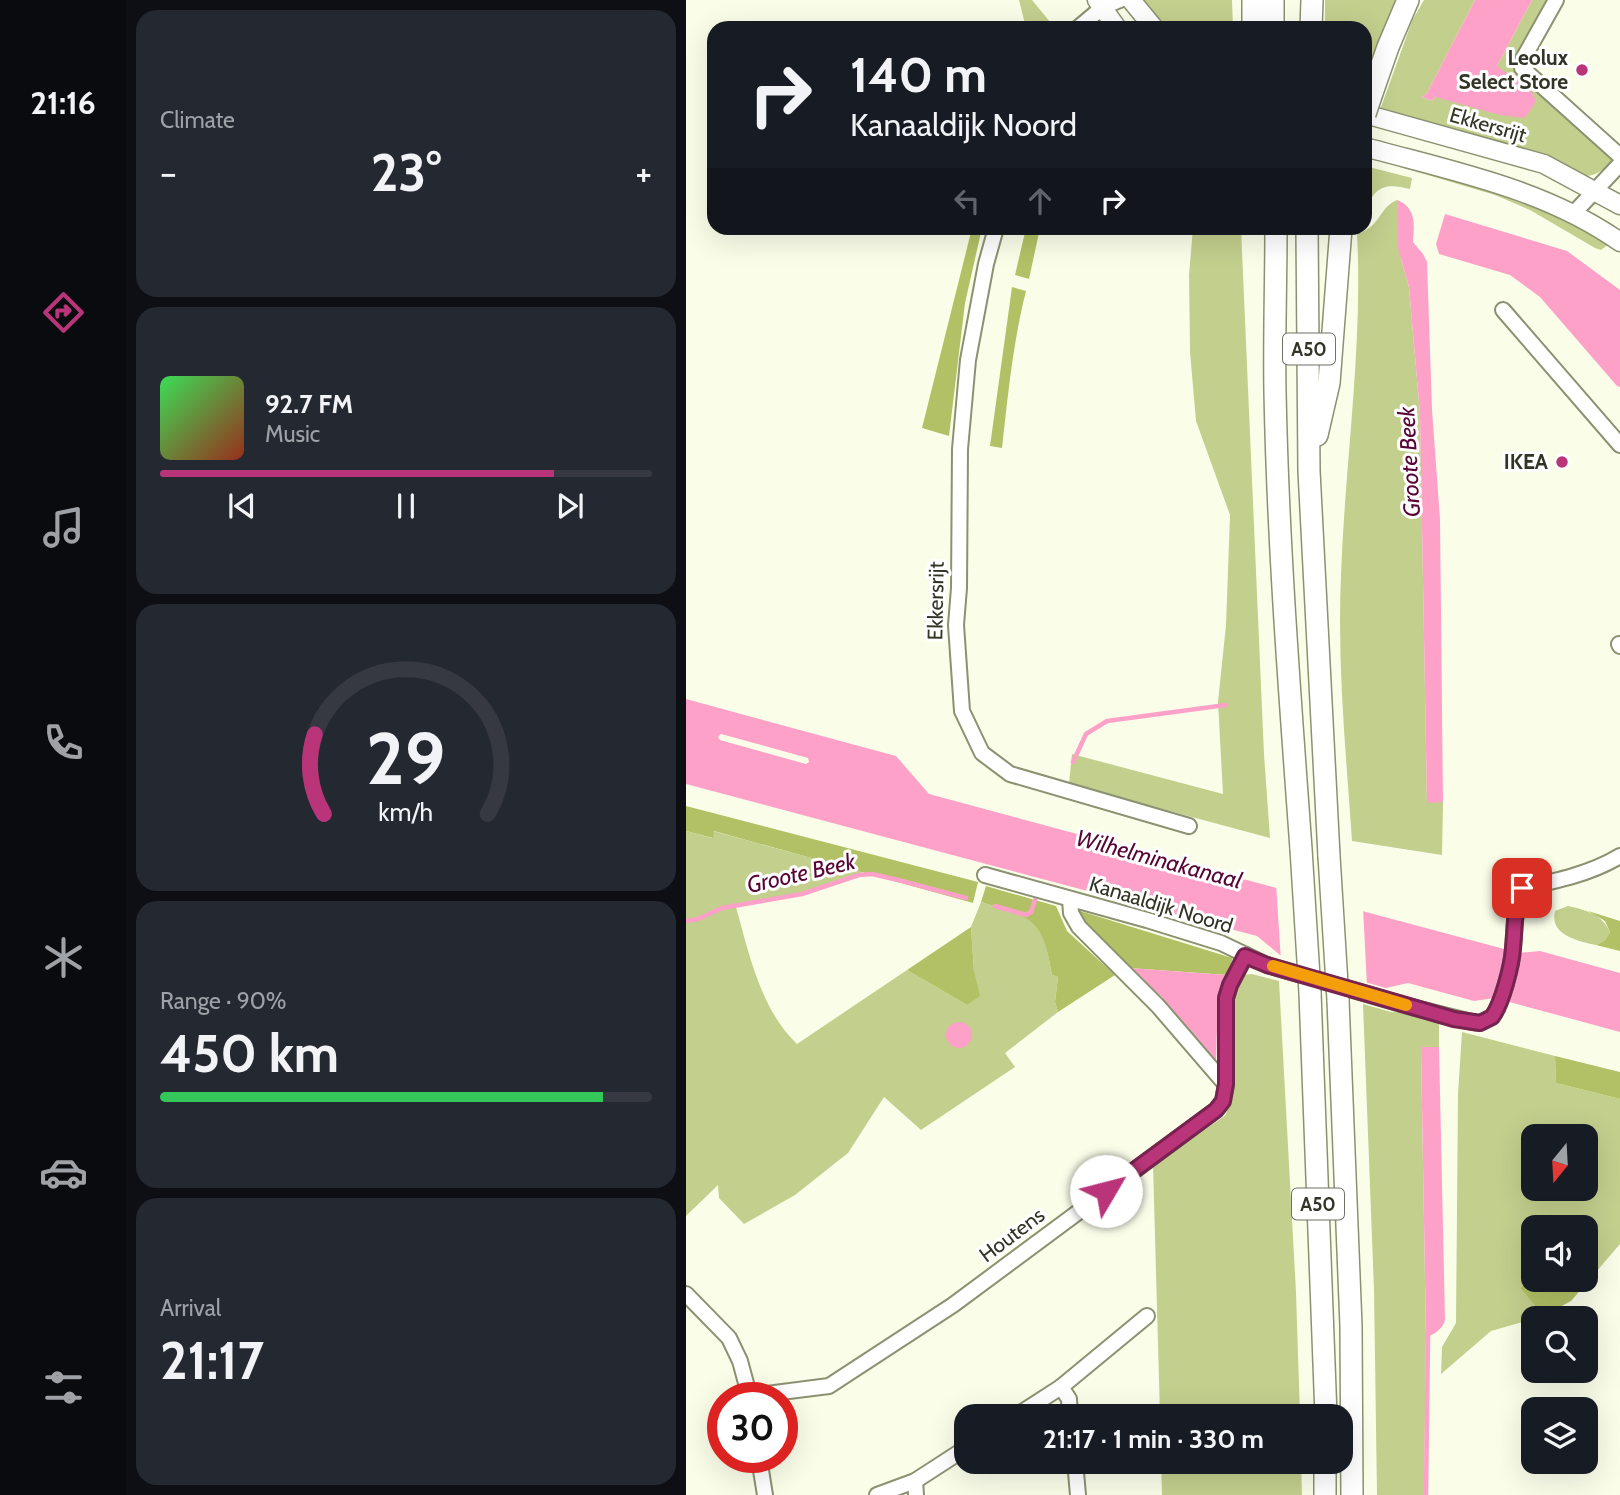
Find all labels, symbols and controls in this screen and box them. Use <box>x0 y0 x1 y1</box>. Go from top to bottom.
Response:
text: 140 m <box>850 45 987 104</box>
place label: Leolux Select Store <box>1459 45 1569 94</box>
icon: right <box>735 49 826 140</box>
marker: Leolux Select Store <box>1574 62 1590 78</box>
text: 21:16 <box>30 83 96 122</box>
street label: Ekkersrijt <box>1447 102 1529 148</box>
text: Kanaaldijk Noord <box>850 105 1077 144</box>
text: Climate <box>160 106 235 134</box>
text: 23° <box>371 141 441 204</box>
text: − <box>160 149 177 196</box>
text: + <box>635 149 652 196</box>
icon: left <box>948 182 986 220</box>
icon: ahead <box>1021 182 1059 220</box>
icon: right <box>1094 182 1132 220</box>
icon: directions <box>39 288 88 337</box>
road number: A50 <box>1283 334 1335 364</box>
text: 92.7 FM <box>265 388 353 420</box>
water label: Groote Beek <box>1392 405 1426 518</box>
text: Music <box>265 420 320 448</box>
place label: IKEA <box>1504 449 1549 474</box>
marker: IKEA <box>1554 454 1570 470</box>
icon: previous <box>223 487 261 525</box>
icon: pause <box>387 487 425 525</box>
icon: next <box>551 487 589 525</box>
icon: music <box>39 503 88 552</box>
street label: Ekkersrijt <box>922 561 950 641</box>
text: 29 <box>366 714 446 802</box>
icon: phone <box>39 718 88 767</box>
text: km/h <box>379 796 433 826</box>
water label: Wilhelminakanaal <box>1073 823 1246 895</box>
water label: Groote Beek <box>744 847 859 899</box>
pin <box>1492 858 1552 918</box>
icon: arrive <box>1503 869 1541 907</box>
street label: Kanaaldijk Noord <box>1086 871 1236 939</box>
icon: climate <box>39 933 88 982</box>
text: Range · 90% <box>160 987 287 1015</box>
text: 450 km <box>160 1022 339 1085</box>
north arrow <box>1521 1124 1598 1200</box>
map controls <box>1521 1124 1598 1474</box>
icon: car <box>39 1148 88 1197</box>
position arrow <box>1069 1154 1143 1228</box>
road number: A50 <box>1292 1188 1344 1220</box>
street label: Houtens <box>974 1202 1050 1267</box>
button: sound <box>1521 1215 1598 1292</box>
text: Arrival <box>160 1294 221 1322</box>
button: search <box>1521 1306 1598 1383</box>
text: 21:17 <box>160 1329 264 1392</box>
icon: filters <box>39 1363 88 1412</box>
speed limit sign: 30 <box>707 1382 798 1473</box>
button: layers <box>1521 1397 1598 1474</box>
text: 21:17 · 1 min · 330 m <box>1043 1423 1264 1455</box>

